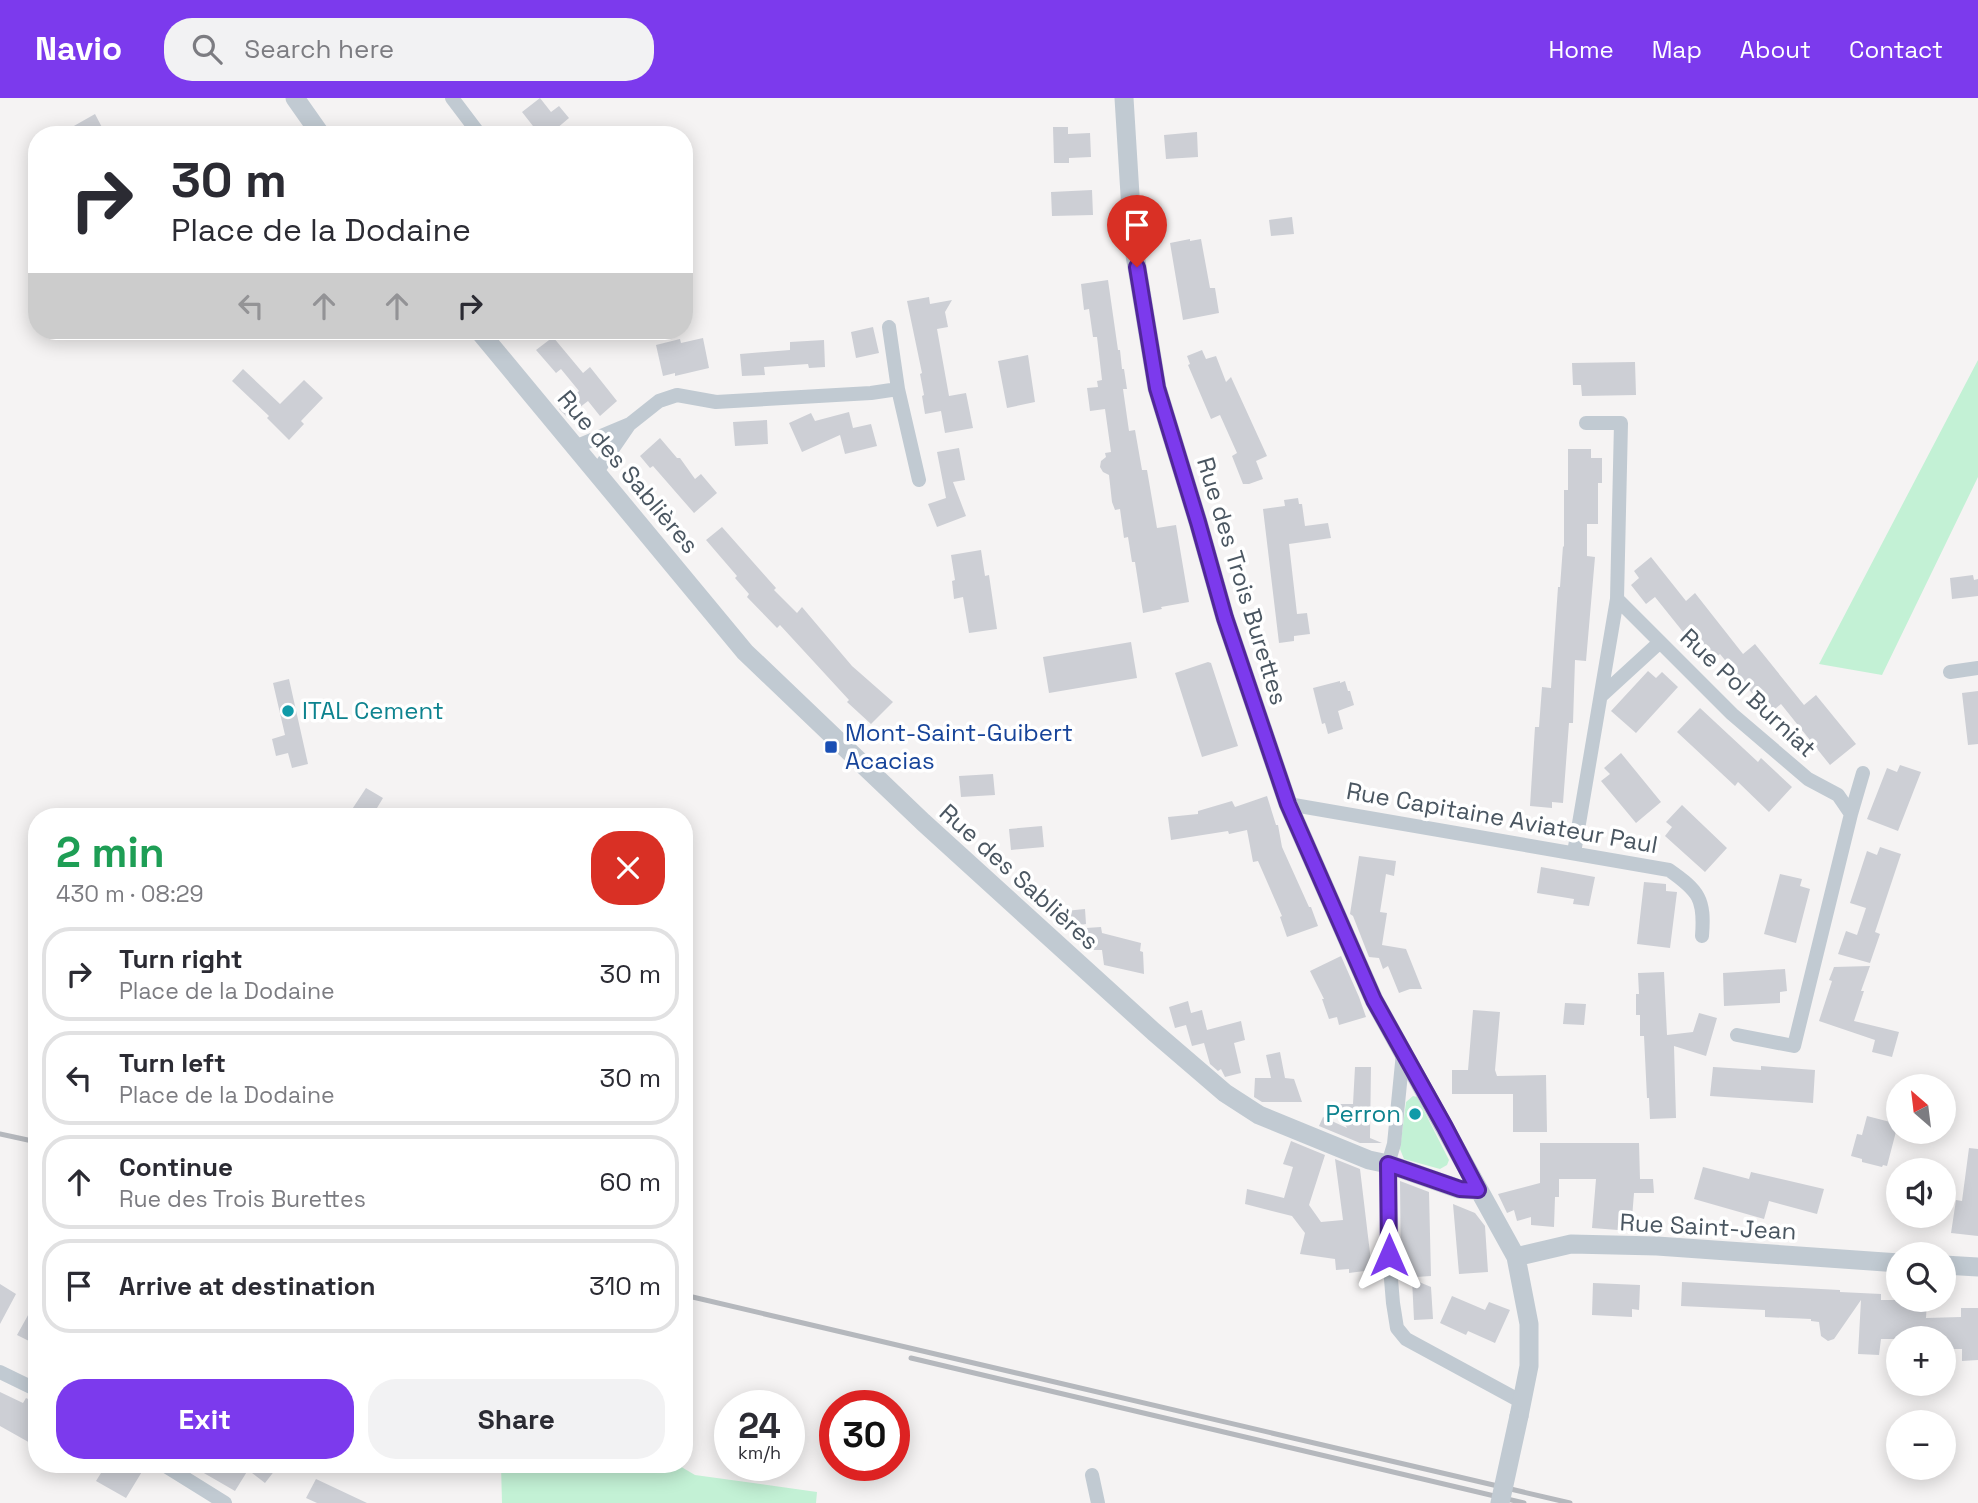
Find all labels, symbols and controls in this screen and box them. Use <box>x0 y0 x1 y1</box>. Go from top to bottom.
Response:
search box <box>164 18 654 81</box>
text: Navio <box>35 28 122 70</box>
icon: search <box>188 30 226 68</box>
text: Search here <box>244 32 394 66</box>
text: Home <box>1548 34 1614 65</box>
text: Map <box>1652 34 1702 65</box>
text: About <box>1740 34 1811 65</box>
text: Contact <box>1849 34 1943 65</box>
text: 30 m <box>171 149 287 211</box>
icon: right <box>56 154 147 245</box>
pin <box>1107 195 1167 267</box>
icon: arrive <box>1118 206 1156 244</box>
text: Place de la Dodaine <box>171 210 471 250</box>
icon: left <box>232 287 270 325</box>
icon: ahead <box>305 287 343 325</box>
icon: ahead <box>378 287 416 325</box>
icon: right <box>451 287 489 325</box>
street label: Rue des Sablières <box>551 384 706 560</box>
street label: Rue des Trois Burettes <box>1190 453 1295 709</box>
street label: Rue Pol Burniat <box>1674 621 1823 764</box>
place label: ITAL Cement <box>302 695 444 726</box>
marker: ITAL Cement <box>280 703 296 719</box>
place label: Mont-Saint-Guibert Acacias <box>845 717 1073 776</box>
marker: Mont-Saint-Guibert Acacias <box>823 739 839 755</box>
street label: Rue Capitaine Aviateur Paul <box>1344 775 1660 860</box>
street label: Rue des Sablières <box>933 797 1106 956</box>
text: 2 min <box>56 826 165 879</box>
button: close <box>591 831 665 905</box>
text: 430 m · 08:29 <box>56 879 204 909</box>
text: Turn right <box>119 942 243 976</box>
icon: right <box>60 955 98 993</box>
text: 30 m <box>600 957 661 991</box>
text: Place de la Dodaine <box>119 976 335 1006</box>
text: Turn left <box>119 1046 226 1080</box>
icon: left <box>60 1059 98 1097</box>
text: 30 m <box>600 1061 661 1095</box>
north arrow <box>1886 1074 1956 1144</box>
map controls <box>1886 1074 1956 1480</box>
text: Place de la Dodaine <box>119 1080 335 1110</box>
place label: Perron <box>1326 1098 1401 1129</box>
marker: Perron <box>1407 1106 1423 1122</box>
text: Continue <box>119 1150 233 1184</box>
button: sound <box>1886 1158 1956 1228</box>
icon: ahead <box>60 1163 98 1201</box>
text: 60 m <box>599 1165 661 1199</box>
text: Rue des Trois Burettes <box>119 1184 366 1214</box>
street label: Rue Saint-Jean <box>1619 1206 1797 1247</box>
position arrow <box>1352 1218 1426 1292</box>
button: search <box>1886 1242 1956 1312</box>
icon: arrive <box>60 1267 98 1305</box>
text: Arrive at destination <box>119 1269 376 1303</box>
text: 310 m <box>589 1269 661 1303</box>
button: + <box>1886 1326 1956 1396</box>
button: Exit <box>56 1379 354 1459</box>
button: Share <box>368 1379 665 1459</box>
speed limit sign: 30 <box>819 1390 910 1481</box>
text: 24 <box>738 1404 781 1448</box>
button: − <box>1886 1410 1956 1480</box>
text: km/h <box>738 1441 781 1464</box>

